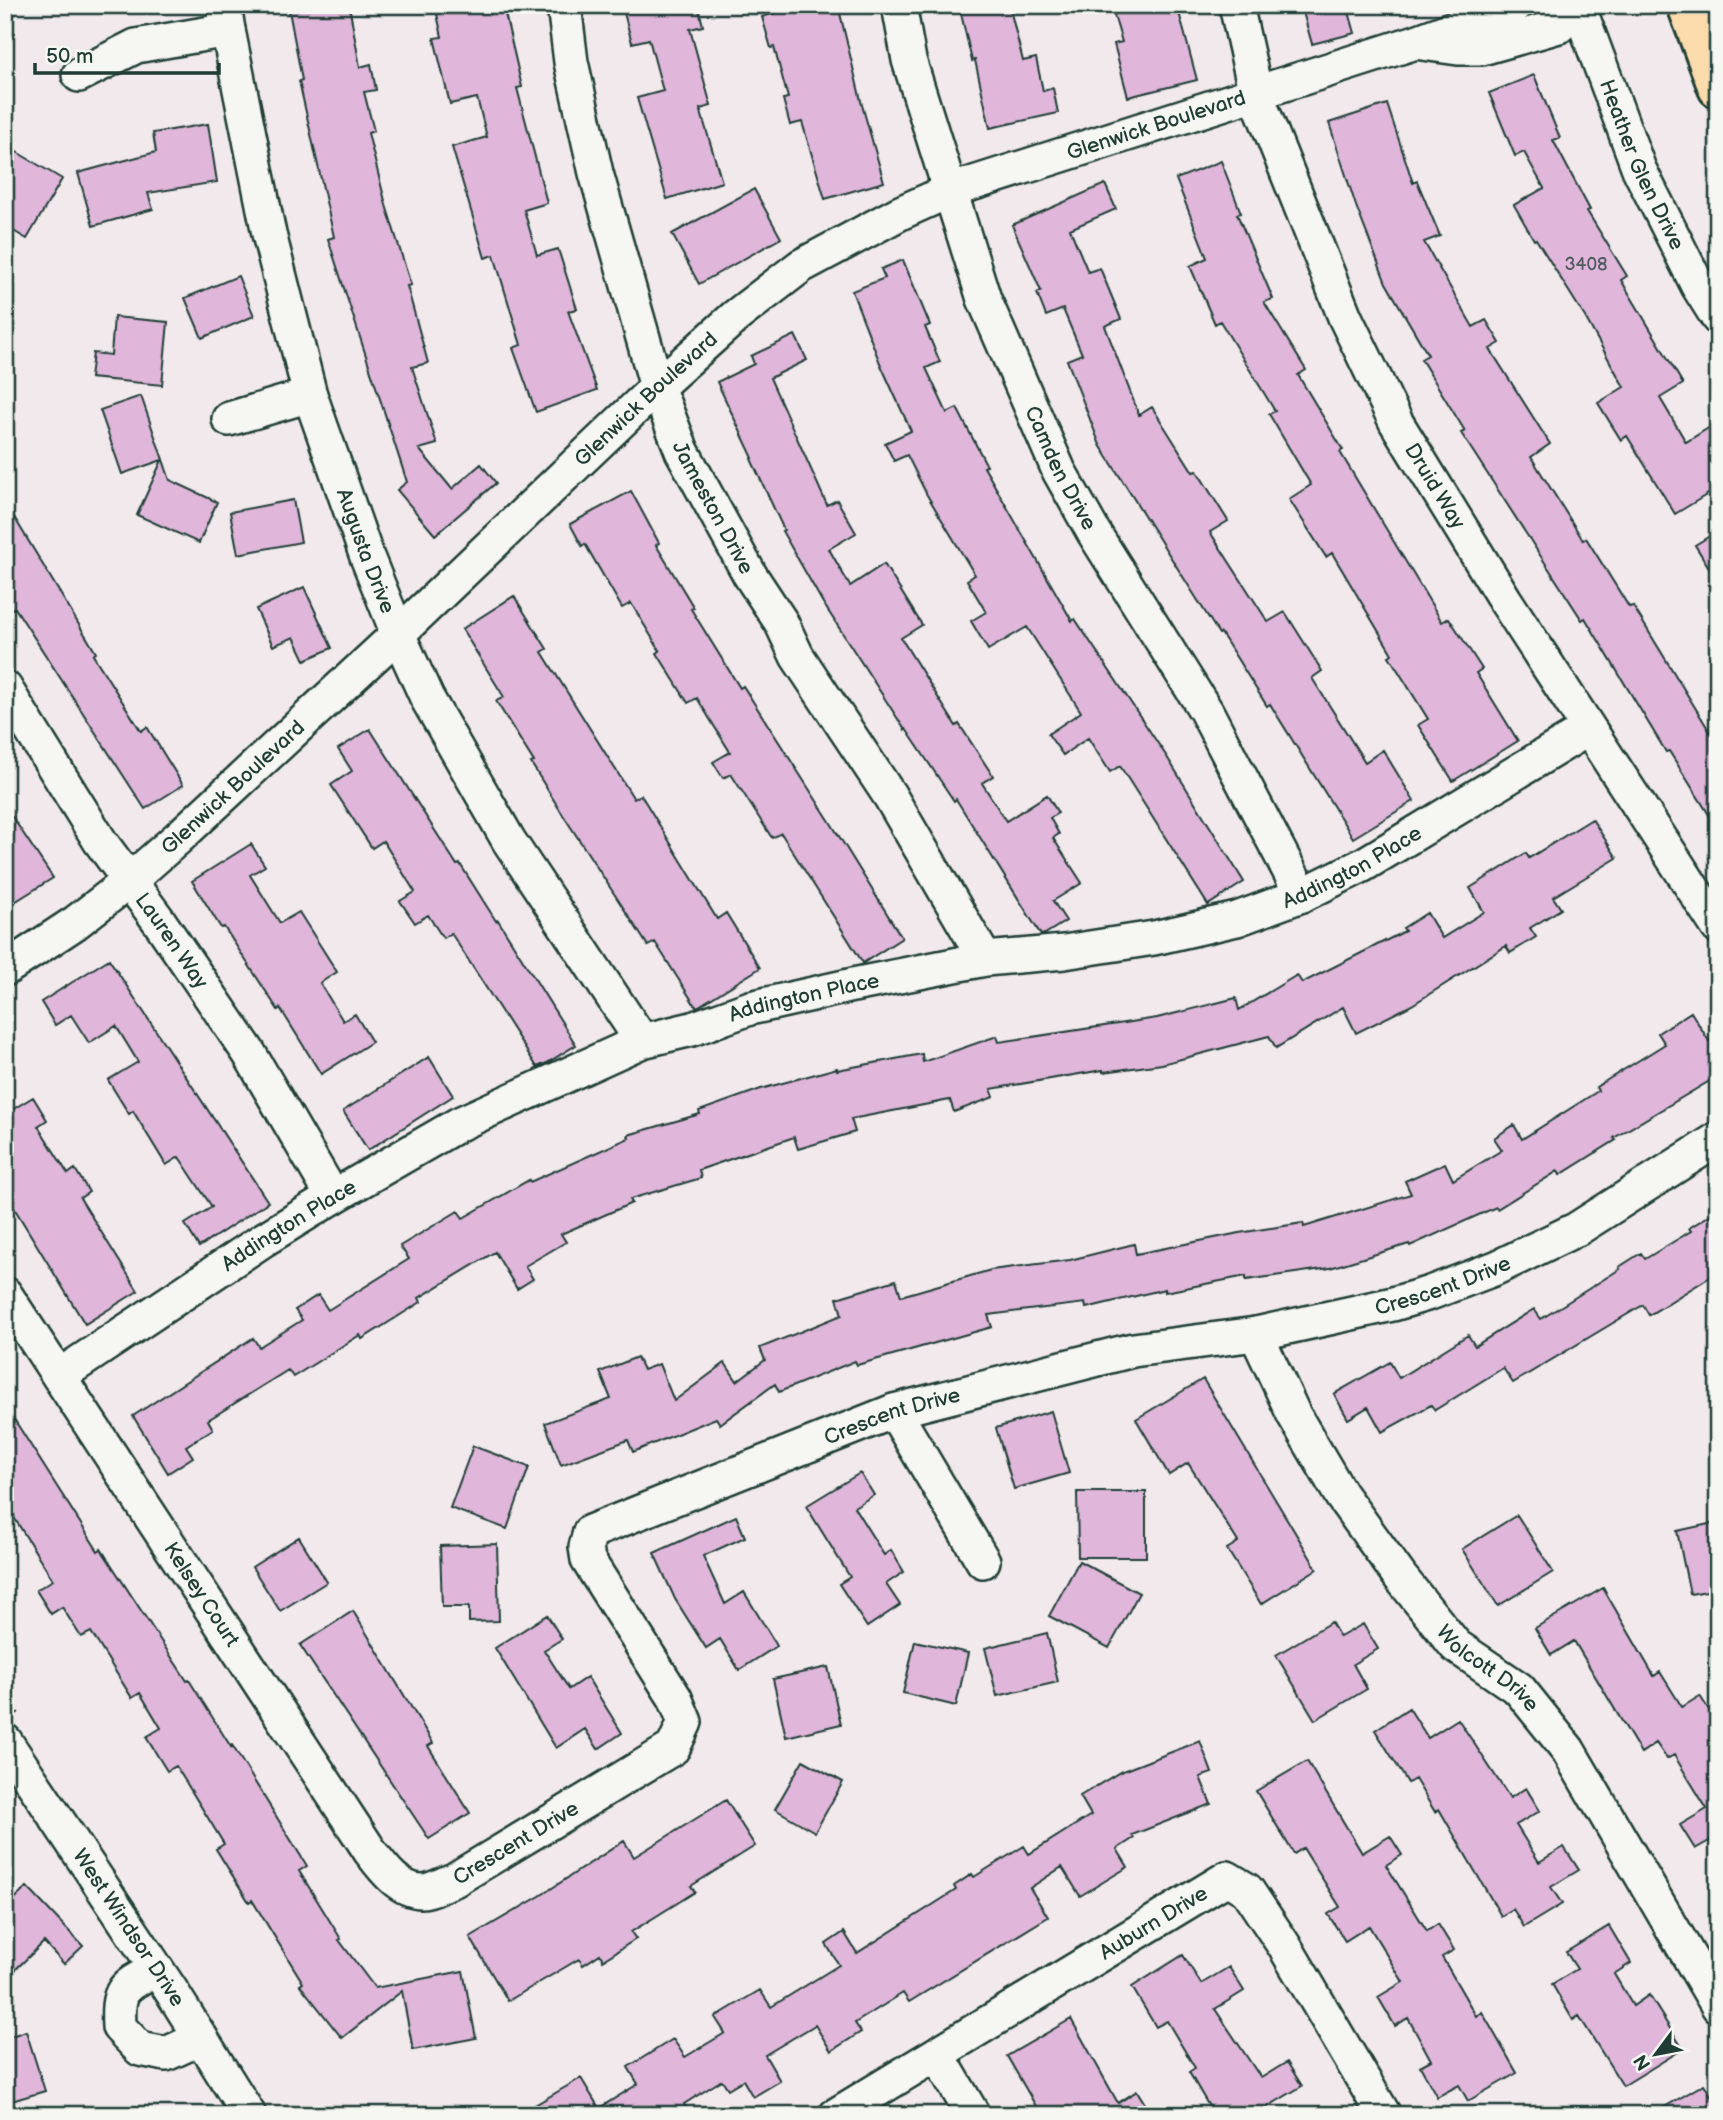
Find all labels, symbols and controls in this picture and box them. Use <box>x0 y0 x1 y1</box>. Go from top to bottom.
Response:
scale bar <box>35 32 219 76</box>
text: 50 m <box>46 44 93 69</box>
street label: Heather Glen Drive <box>1594 76 1690 254</box>
street label: Glenwick Boulevard <box>1064 85 1249 165</box>
house number: 3408 <box>1564 254 1608 275</box>
street label: Glenwick Boulevard <box>569 326 723 472</box>
street label: Camden Drive <box>1020 402 1102 534</box>
street label: Jameston Drive <box>667 438 759 578</box>
street label: Druid Way <box>1399 439 1471 534</box>
street label: Augusta Drive <box>331 485 401 617</box>
street label: Glenwick Boulevard <box>156 715 310 860</box>
street label: Addington Place <box>1279 820 1426 914</box>
street label: Lauren Way <box>130 888 214 994</box>
street label: Addington Place <box>725 968 881 1027</box>
street label: Addington Place <box>217 1174 361 1277</box>
street label: Crescent Drive <box>1373 1250 1515 1320</box>
street label: Crescent Drive <box>820 1382 963 1450</box>
street label: Kelsey Court <box>159 1537 245 1652</box>
street label: Wolcott Drive <box>1431 1620 1545 1717</box>
street label: Crescent Drive <box>448 1795 583 1890</box>
street label: West Windsor Drive <box>68 1844 190 2011</box>
street label: Auburn Drive <box>1095 1880 1212 1965</box>
north arrow <box>1622 2018 1692 2088</box>
text: N <box>1629 2050 1656 2074</box>

